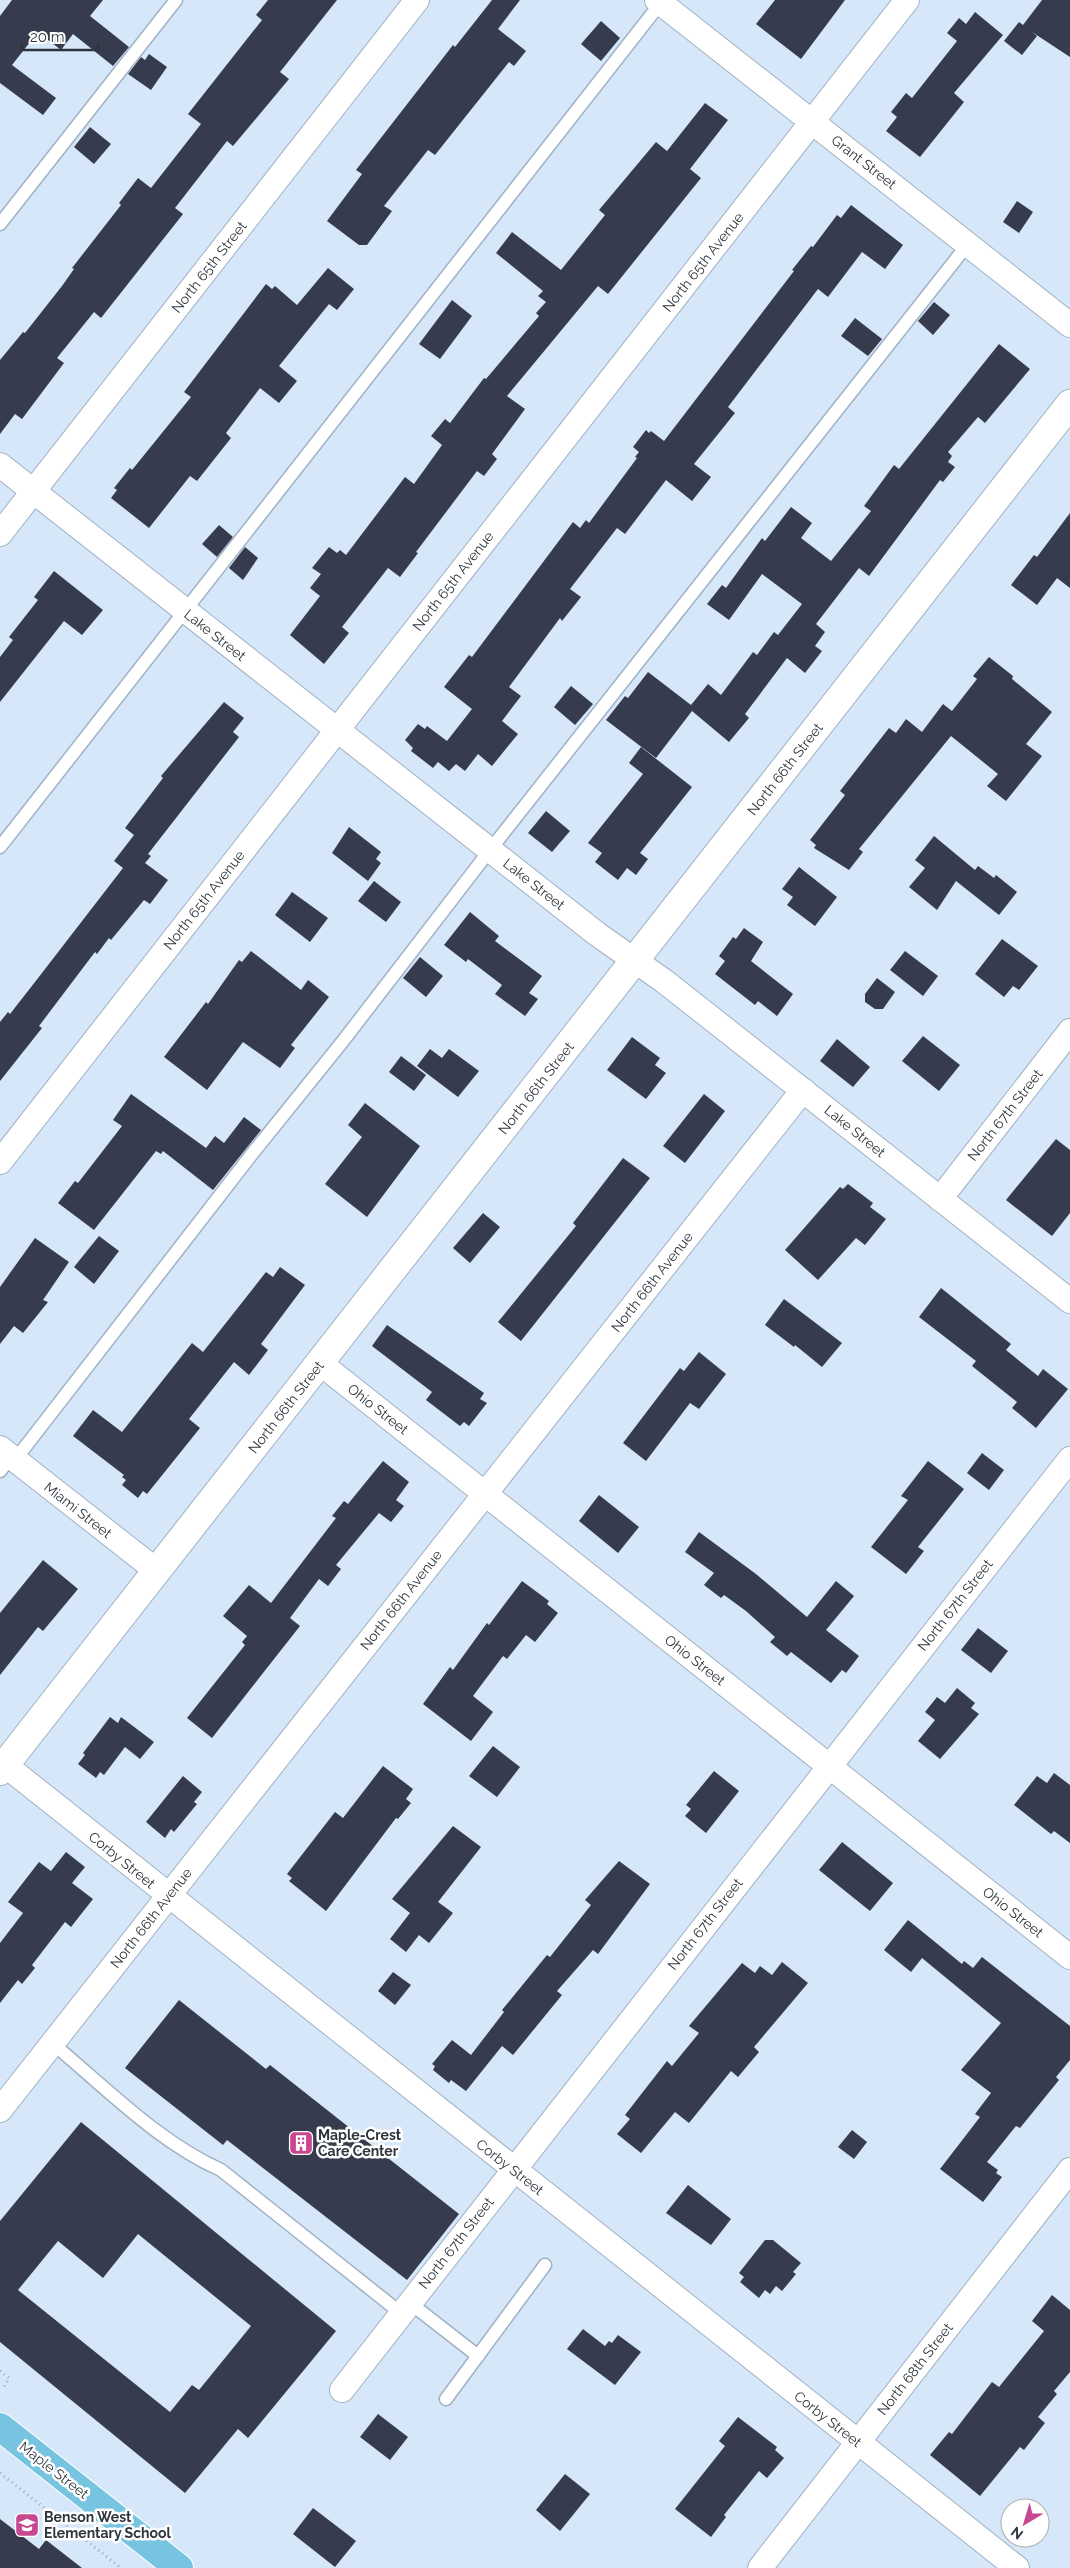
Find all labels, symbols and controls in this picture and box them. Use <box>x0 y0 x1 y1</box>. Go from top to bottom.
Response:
scale bar <box>22 20 99 52</box>
text: 20 m <box>30 28 65 46</box>
street label: Grant Street <box>828 132 900 192</box>
street label: North 65th Avenue <box>659 209 747 315</box>
street label: North 65th Street <box>168 218 250 316</box>
street label: North 65th Avenue <box>409 528 497 634</box>
street label: Lake Street <box>181 606 249 664</box>
street label: North 66th Street <box>744 720 826 818</box>
street label: North 65th Avenue <box>160 847 248 953</box>
street label: Lake Street <box>500 855 568 913</box>
street label: North 66th Street <box>495 1039 577 1137</box>
street label: North 67th Street <box>964 1066 1046 1164</box>
street label: Lake Street <box>821 1102 889 1161</box>
street label: North 66th Avenue <box>608 1229 696 1335</box>
street label: North 66th Street <box>245 1358 327 1456</box>
street label: Ohio Street <box>345 1380 412 1438</box>
street label: Miami Street <box>41 1479 115 1542</box>
street label: North 66th Avenue <box>357 1547 445 1653</box>
street label: North 67th Street <box>914 1556 996 1654</box>
street label: Ohio Street <box>662 1631 729 1689</box>
street label: Corby Street <box>86 1828 159 1892</box>
street label: North 66th Avenue <box>107 1865 195 1971</box>
street label: North 67th Street <box>664 1875 746 1973</box>
street label: Ohio Street <box>980 1883 1047 1941</box>
place label: Maple-Crest Care Center <box>318 2127 402 2159</box>
building icon: Maple-Crest Care Center <box>288 2130 314 2156</box>
street label: Corby Street <box>473 2136 547 2198</box>
street label: North 67th Street <box>415 2194 497 2292</box>
street label: North 68th Street <box>874 2320 956 2418</box>
street label: Corby Street <box>791 2388 865 2450</box>
street label: Maple Street <box>16 2438 92 2502</box>
north arrow <box>1000 2498 1050 2548</box>
place label: Benson West Elementary School <box>44 2509 172 2541</box>
school or university icon: Benson West Elementary School <box>14 2512 40 2538</box>
text: N <box>1008 2524 1026 2543</box>

